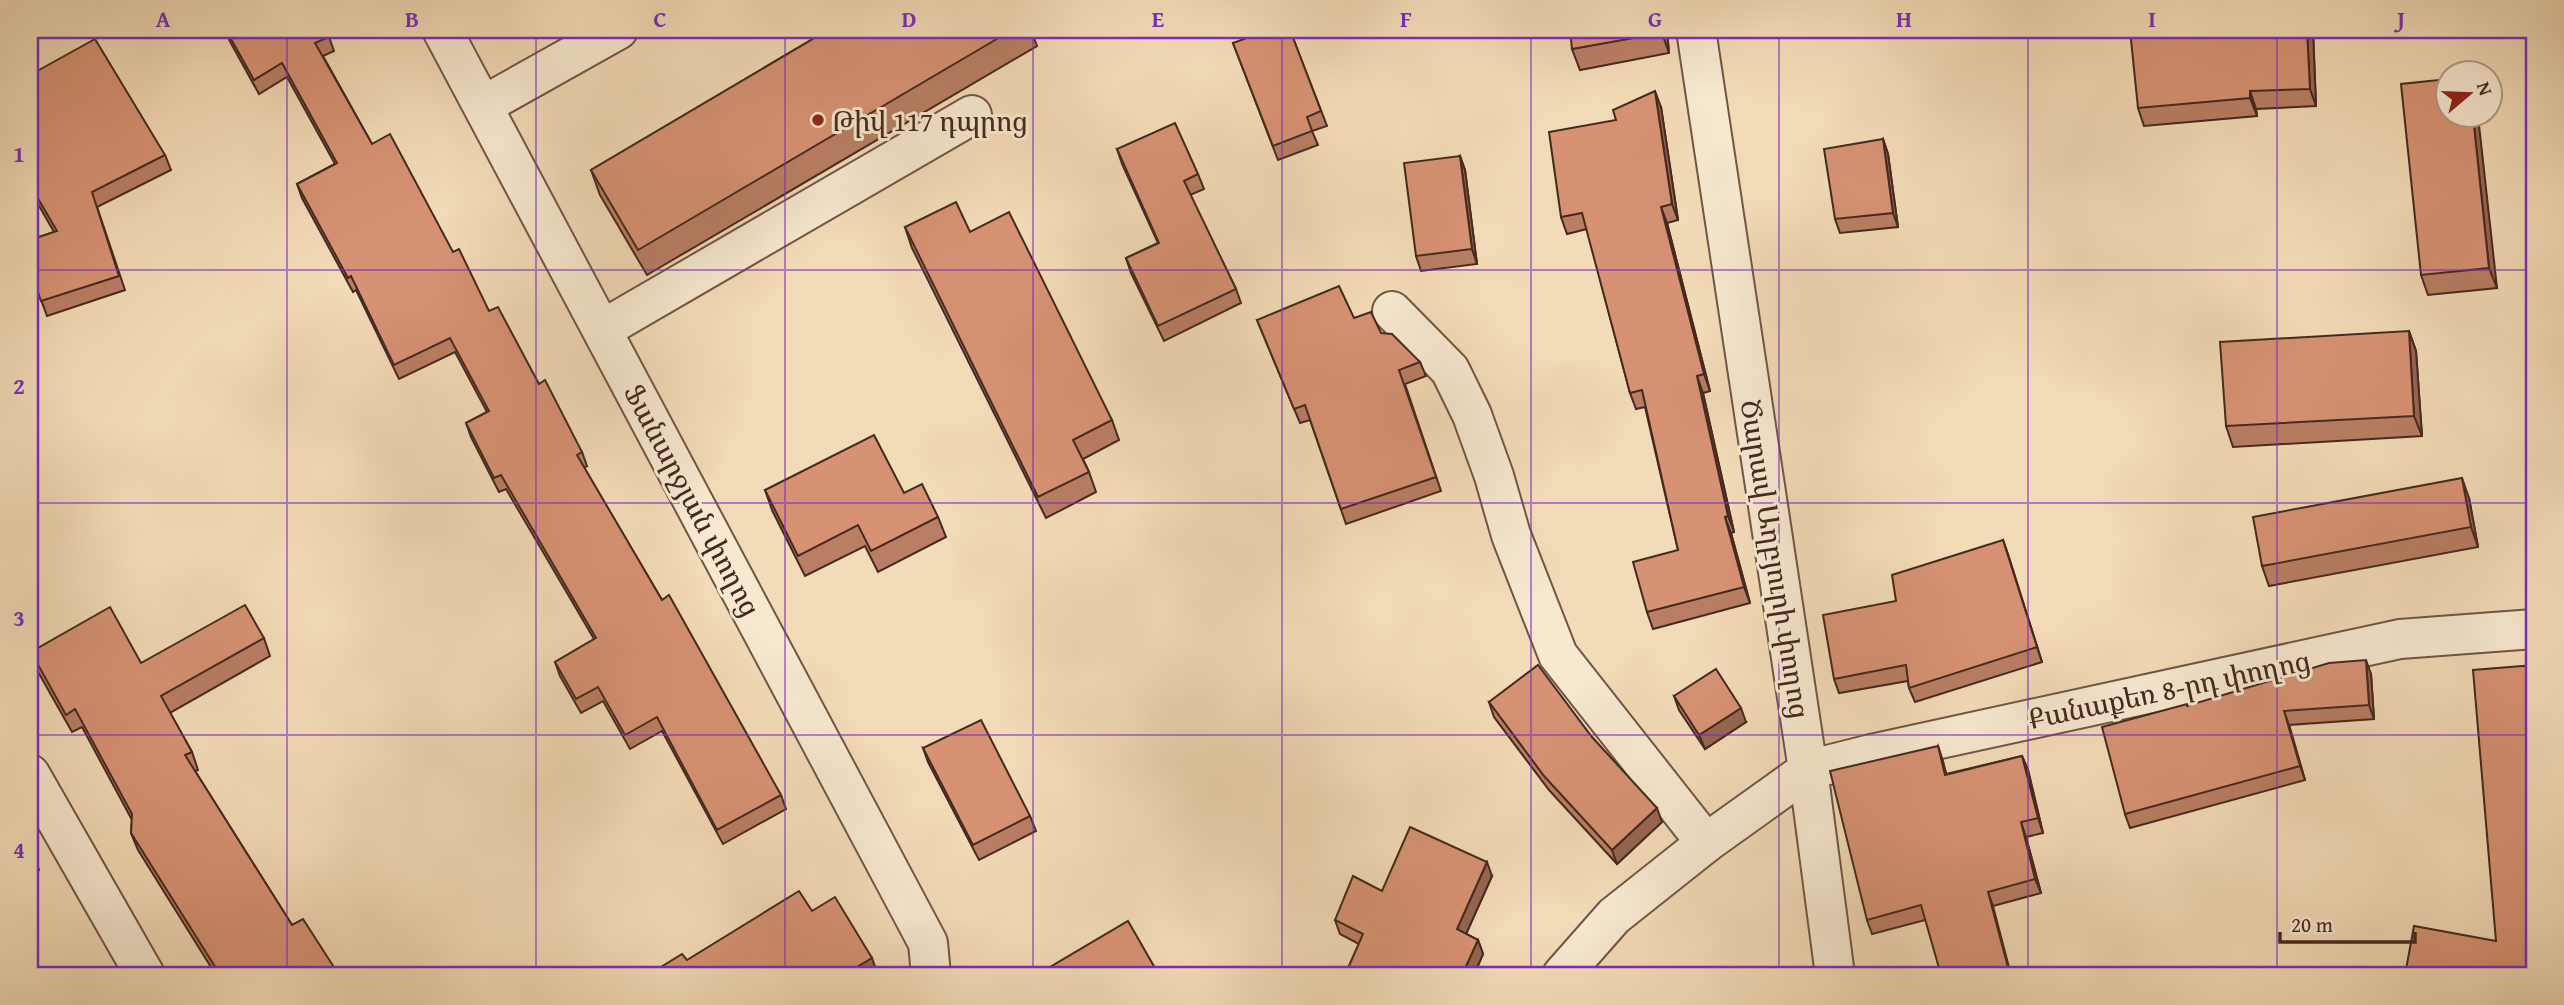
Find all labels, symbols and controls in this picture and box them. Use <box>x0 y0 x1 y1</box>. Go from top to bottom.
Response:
text: A <box>156 2 171 35</box>
text: B <box>405 2 419 35</box>
text: C <box>653 2 667 35</box>
text: D <box>902 2 917 35</box>
text: E <box>1152 2 1164 35</box>
text: F <box>1400 2 1412 35</box>
text: G <box>1648 2 1662 35</box>
text: H <box>1896 2 1912 35</box>
text: I <box>2148 2 2156 35</box>
text: J <box>2393 2 2405 35</box>
north arrow <box>2434 60 2504 130</box>
text: N <box>2470 78 2500 99</box>
place label: Թիվ 117 դպրոց <box>832 100 1028 141</box>
marker: Թիվ 117 դպրոց <box>810 112 826 128</box>
text: 1 <box>13 137 25 170</box>
text: 2 <box>13 369 25 402</box>
street label: Ֆանարջյան փողոց <box>614 377 772 623</box>
street label: Ծարավ Աղբյուրի փողոց <box>1731 397 1821 721</box>
text: 3 <box>13 601 25 634</box>
street label: Քանաքեռ 8-րդ փողոց <box>2024 639 2314 739</box>
text: 4 <box>13 833 25 866</box>
scale bar <box>2280 900 2415 944</box>
text: 20 m <box>2291 909 2333 940</box>

